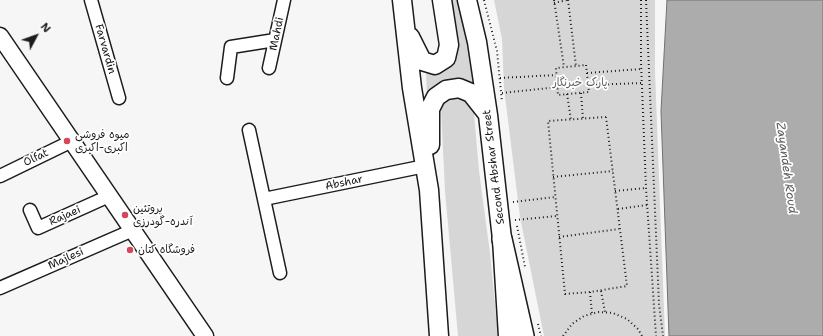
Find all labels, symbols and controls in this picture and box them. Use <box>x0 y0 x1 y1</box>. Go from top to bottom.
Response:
north arrow <box>16 16 56 56</box>
street label: Mahdi <box>267 16 287 52</box>
text: N <box>37 20 54 36</box>
street label: Farvardin <box>92 23 118 75</box>
park label: پارک خبرنگار <box>553 76 607 90</box>
street label: Second Abshar Street <box>480 109 508 225</box>
water label: Zayandeh Roud <box>772 121 800 215</box>
place label: میوه فروشی اکبری-اکبری <box>75 128 129 154</box>
marker: میوه فروشی اکبری-اکبری <box>62 136 72 146</box>
street label: Olfat <box>21 146 51 170</box>
street label: Abshar <box>324 173 364 193</box>
place label: پروتئین آندره-گودرزی <box>133 202 192 228</box>
street label: Rajaei <box>47 203 83 229</box>
marker: پروتئین آندره-گودرزی <box>120 210 130 220</box>
place label: فروشگاه کتان <box>138 243 195 257</box>
street label: Majlesi <box>46 245 86 273</box>
marker: فروشگاه کتان <box>125 245 135 255</box>

